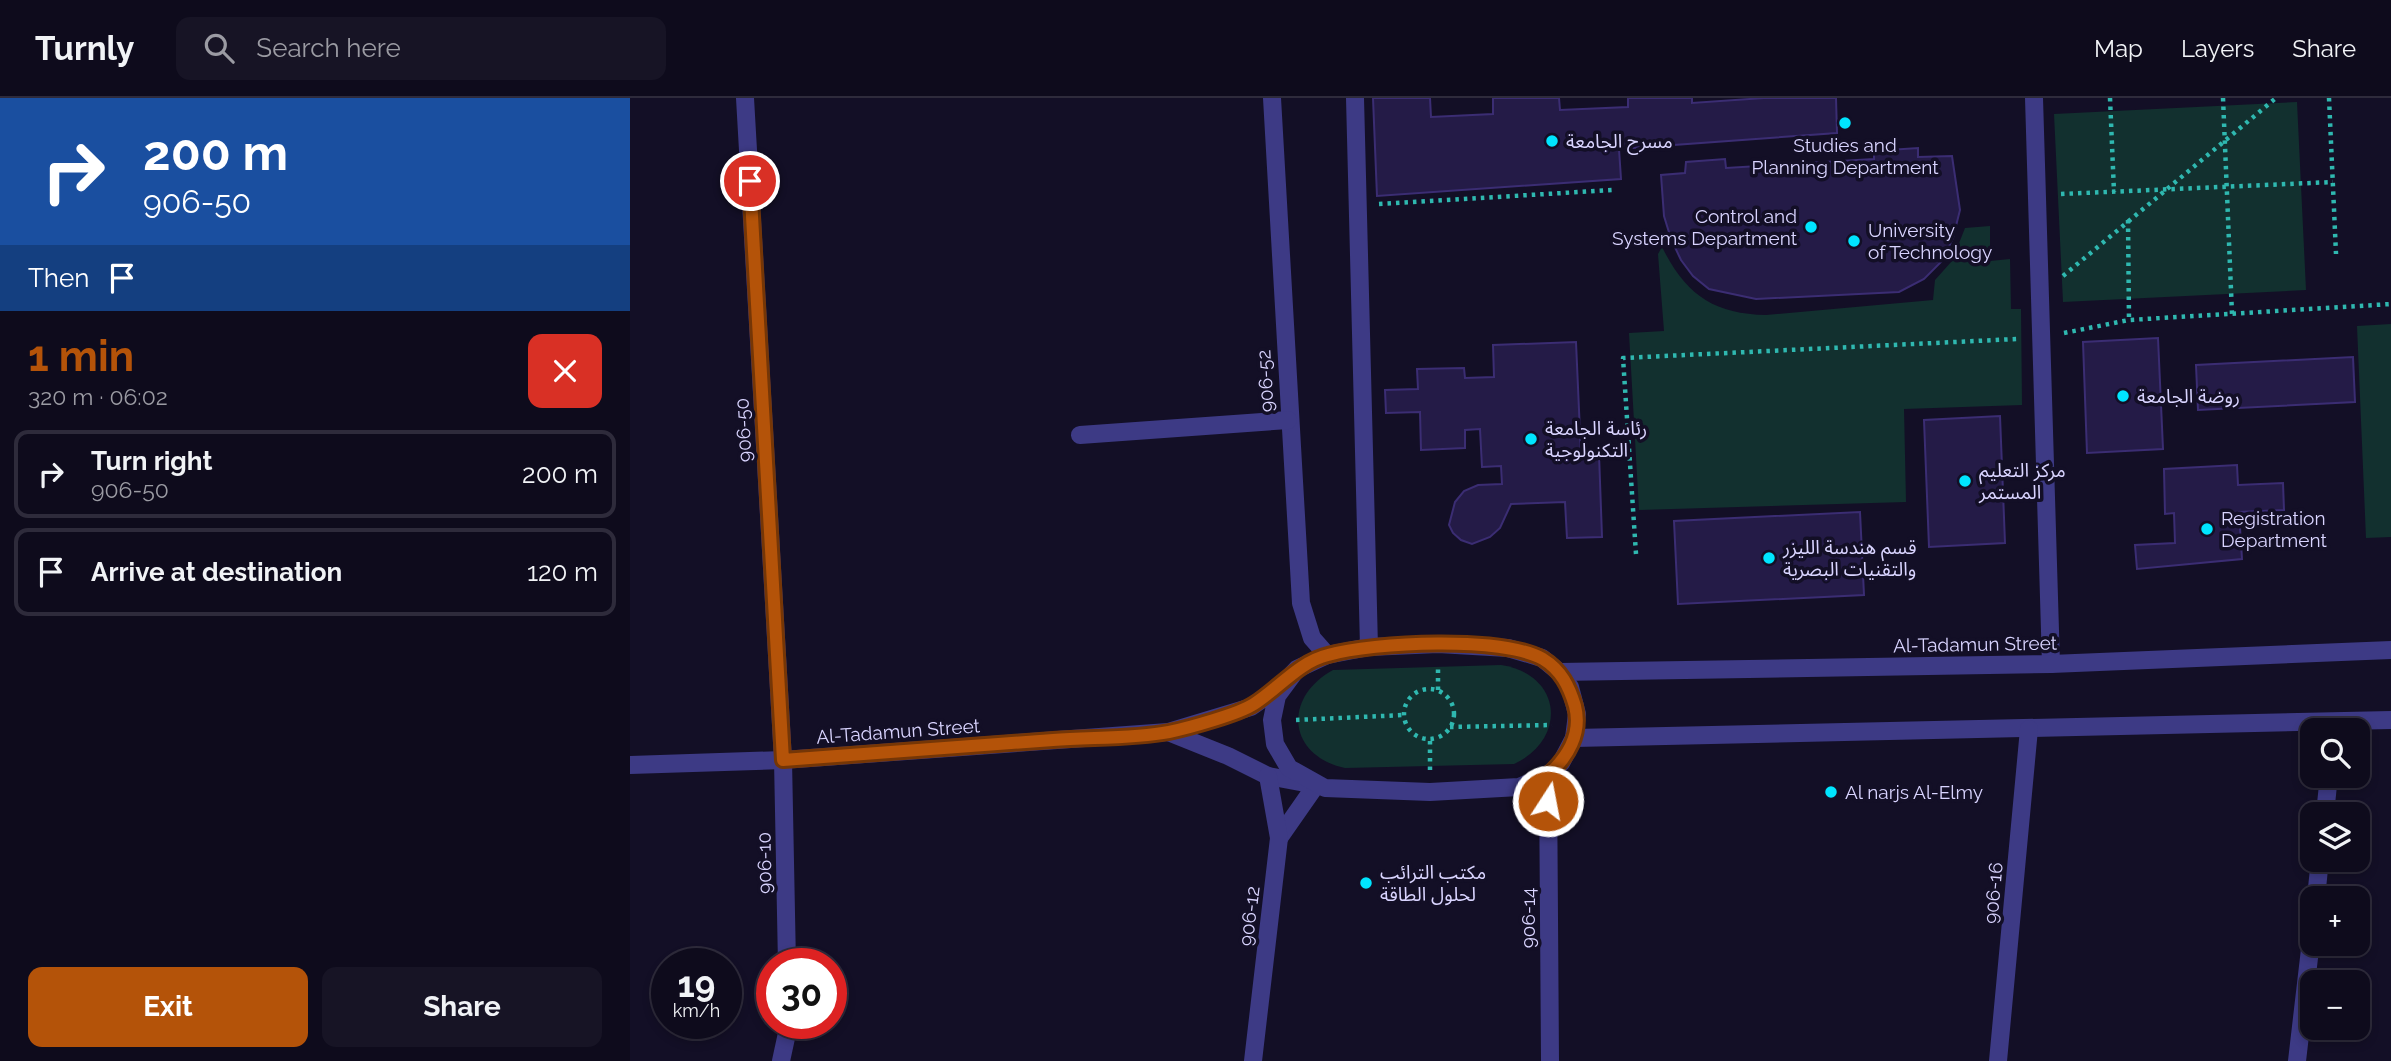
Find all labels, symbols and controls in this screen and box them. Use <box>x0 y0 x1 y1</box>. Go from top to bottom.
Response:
search box <box>176 17 666 80</box>
text: Turnly <box>35 29 134 68</box>
icon: search <box>200 29 238 67</box>
text: Search here <box>256 33 401 63</box>
text: Map <box>2094 34 2143 63</box>
text: Layers <box>2181 34 2254 63</box>
text: Share <box>2292 34 2356 63</box>
marker: Studies and Planning Department <box>1837 115 1853 131</box>
text: 200 m <box>143 124 288 181</box>
icon: right <box>28 126 119 217</box>
place label: مسرح الجامعة <box>1566 130 1673 155</box>
marker: مسرح الجامعة <box>1544 133 1560 149</box>
place label: Studies and Planning Department <box>1751 134 1939 178</box>
pin <box>720 151 780 211</box>
icon: arrive <box>731 162 769 200</box>
text: 906-50 <box>143 183 251 220</box>
place label: Control and Systems Department <box>1612 205 1798 249</box>
marker: Control and Systems Department <box>1803 219 1819 235</box>
place label: University of Technology <box>1868 219 1992 263</box>
marker: University of Technology <box>1846 233 1862 249</box>
icon: arrive <box>103 259 141 297</box>
text: Then <box>28 263 89 293</box>
text: 1 min <box>28 332 134 381</box>
button: close <box>528 334 602 408</box>
street label: 906-52 <box>1252 349 1278 413</box>
text: 320 m · 06:02 <box>28 383 168 410</box>
place label: روضة الجامعة <box>2137 385 2240 408</box>
marker: روضة الجامعة <box>2115 388 2131 404</box>
street label: 906-50 <box>730 397 756 463</box>
place label: رئاسة الجامعة التكنولوجية <box>1545 417 1647 462</box>
marker: رئاسة الجامعة التكنولوجية <box>1523 431 1539 447</box>
text: Turn right <box>91 446 212 476</box>
icon: right <box>32 455 70 493</box>
text: 200 m <box>522 459 598 489</box>
place label: مركز التعليم المستمر <box>1978 459 2066 504</box>
marker: مركز التعليم المستمر <box>1957 473 1973 489</box>
text: 906-50 <box>91 476 169 503</box>
place label: Registration Department <box>2221 507 2327 551</box>
marker: Registration Department <box>2199 521 2215 537</box>
place label: قسم هندسة الليزر والتقنيات البصرية <box>1782 536 1916 581</box>
marker: قسم هندسة الليزر والتقنيات البصرية <box>1761 550 1777 566</box>
icon: arrive <box>32 553 70 591</box>
text: Arrive at destination <box>91 557 342 587</box>
text: 120 m <box>527 557 598 587</box>
street label: Al-Tadamun Street <box>1893 632 2058 656</box>
street label: Al-Tadamun Street <box>815 714 981 748</box>
map controls <box>2300 718 2370 1040</box>
button: search <box>2300 718 2370 788</box>
position arrow <box>1511 764 1585 838</box>
place label: Al narjs Al-Elmy <box>1845 781 1983 803</box>
marker: Al narjs Al-Elmy <box>1823 784 1839 800</box>
button: layers <box>2300 802 2370 872</box>
street label: 906-10 <box>752 832 776 894</box>
place label: مكتب الترائب لحلول الطاقة <box>1380 861 1486 906</box>
street label: 906-16 <box>1979 861 2007 925</box>
marker: مكتب الترائب لحلول الطاقة <box>1358 875 1374 891</box>
street label: 906-12 <box>1234 885 1264 947</box>
button: + <box>2300 886 2370 956</box>
street label: 906-14 <box>1517 888 1539 948</box>
speed limit sign: 30 <box>756 948 847 1039</box>
text: 19 <box>678 964 715 1005</box>
button: Exit <box>28 967 308 1047</box>
button: Share <box>322 967 602 1047</box>
button: − <box>2300 970 2370 1040</box>
text: km/h <box>673 1000 720 1021</box>

